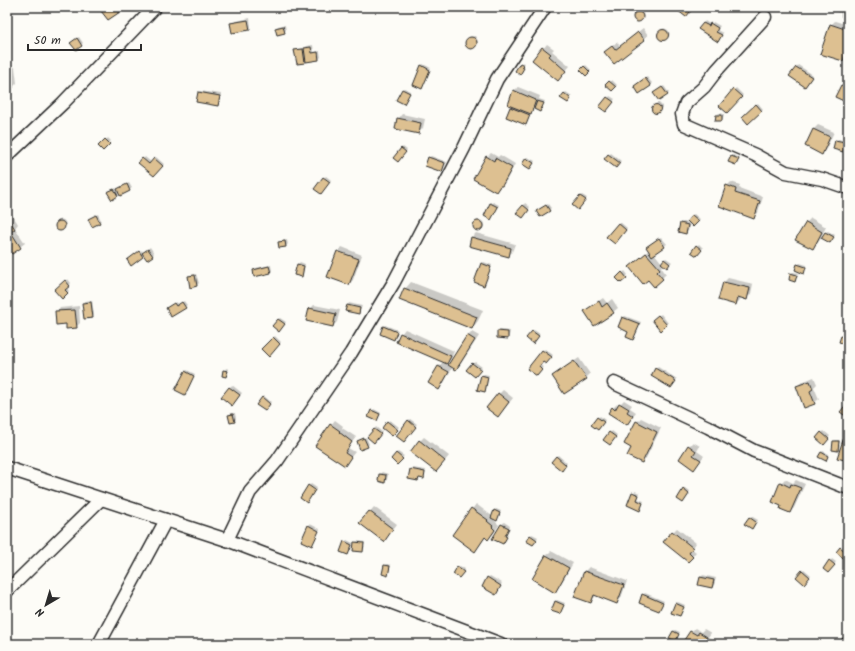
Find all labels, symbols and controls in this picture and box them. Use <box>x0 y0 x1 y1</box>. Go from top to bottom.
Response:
scale bar <box>28 26 141 52</box>
text: 50 m <box>34 31 61 50</box>
north arrow <box>26 585 66 625</box>
text: N <box>32 603 49 621</box>

